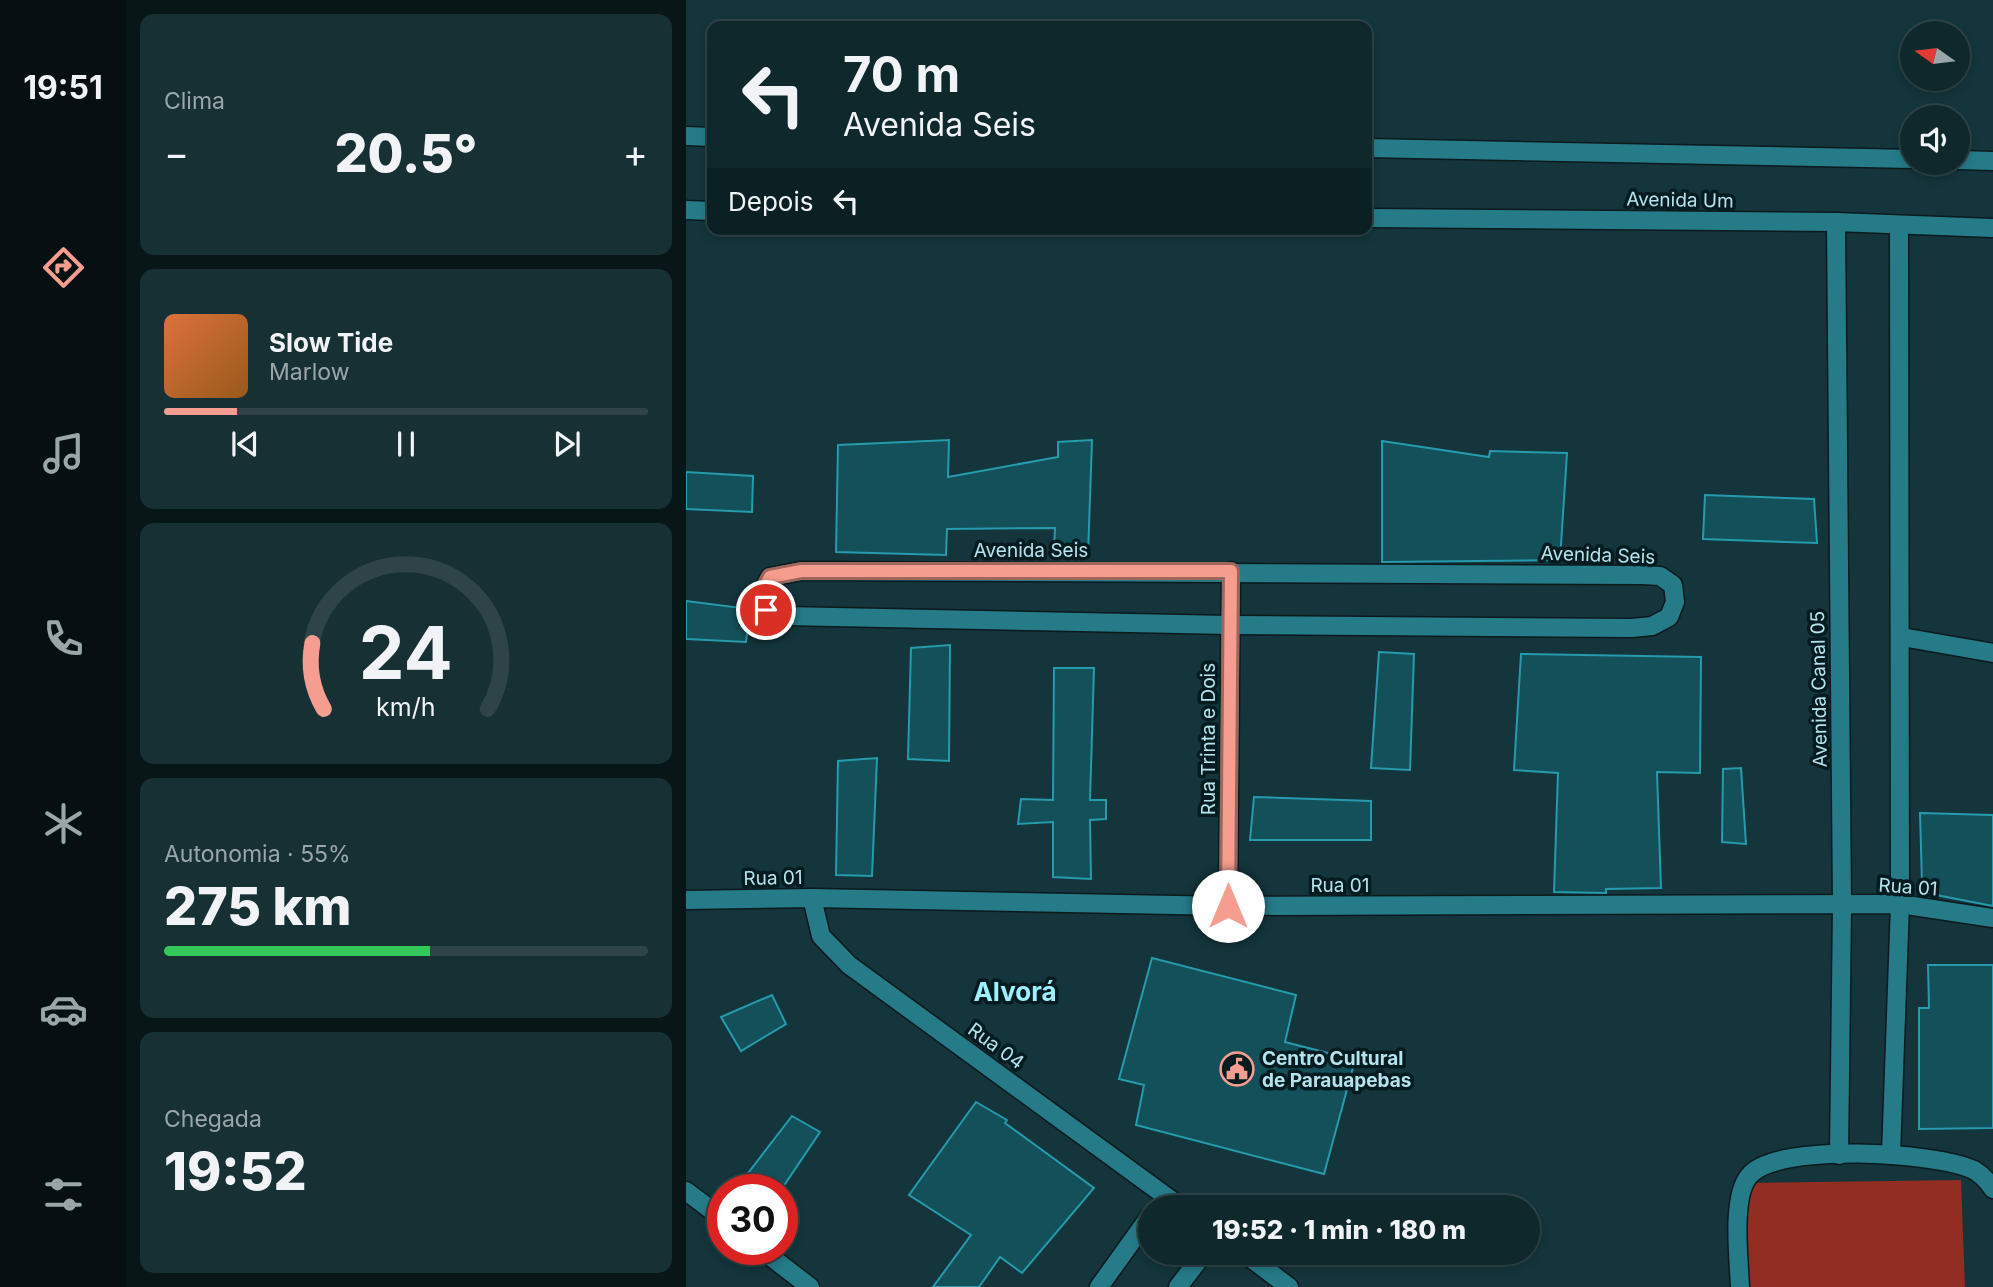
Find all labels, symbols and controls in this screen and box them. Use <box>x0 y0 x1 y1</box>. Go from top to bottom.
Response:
north arrow <box>1900 21 1970 91</box>
map controls <box>1900 21 1970 175</box>
text: 70 m <box>843 45 960 104</box>
icon: left <box>728 49 819 140</box>
text: 19:51 <box>23 68 103 107</box>
text: Clima <box>164 87 225 115</box>
text: Avenida Seis <box>843 105 1036 144</box>
button: sound <box>1900 105 1970 175</box>
text: 20.5° <box>334 122 478 185</box>
text: − <box>164 130 189 176</box>
text: + <box>623 130 648 176</box>
icon: left <box>827 182 865 220</box>
text: Depois <box>728 186 813 217</box>
street label: Avenida Um <box>1626 188 1734 212</box>
icon: directions <box>39 243 88 292</box>
text: Slow Tide <box>269 327 393 358</box>
text: Marlow <box>269 358 349 386</box>
icon: previous <box>226 425 264 463</box>
icon: pause <box>387 425 425 463</box>
icon: next <box>548 425 586 463</box>
icon: music <box>39 429 88 478</box>
street label: Avenida Seis <box>974 539 1088 562</box>
street label: Avenida Seis <box>1540 542 1656 568</box>
pin <box>736 580 796 640</box>
icon: arrive <box>747 591 785 629</box>
text: 24 <box>359 609 453 698</box>
street label: Avenida Canal 05 <box>1806 611 1832 767</box>
icon: phone <box>39 614 88 663</box>
street label: Rua Trinta e Dois <box>1197 663 1220 815</box>
text: km/h <box>376 692 436 722</box>
icon: climate <box>39 799 88 848</box>
text: Autonomia · 55% <box>164 840 351 868</box>
street label: Rua 01 <box>743 866 803 890</box>
position arrow <box>1191 869 1265 943</box>
street label: Rua 01 <box>1878 873 1938 901</box>
street label: Rua 01 <box>1310 874 1370 897</box>
text: 275 km <box>164 875 352 938</box>
district label: Alvorá <box>973 976 1057 1007</box>
icon: car <box>39 985 88 1034</box>
street label: Rua 04 <box>963 1018 1029 1074</box>
place label: Centro Cultural de Parauapebas <box>1262 1047 1411 1092</box>
public building icon: Centro Cultural de Parauapebas <box>1218 1050 1256 1088</box>
text: Chegada <box>164 1105 262 1133</box>
text: 19:52 <box>164 1140 307 1203</box>
icon: filters <box>39 1170 88 1219</box>
speed limit sign: 30 <box>707 1174 798 1265</box>
text: 19:52 · 1 min · 180 m <box>1212 1214 1466 1245</box>

